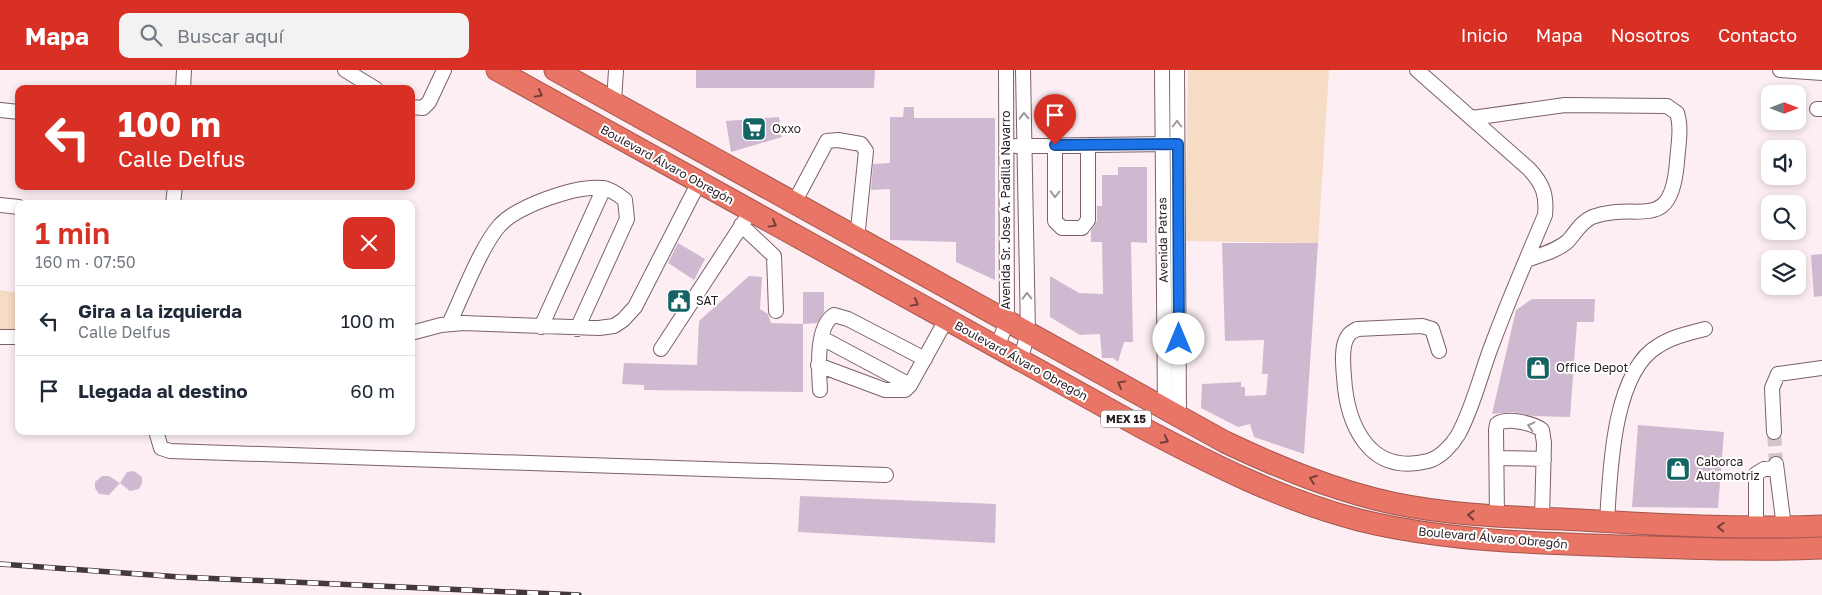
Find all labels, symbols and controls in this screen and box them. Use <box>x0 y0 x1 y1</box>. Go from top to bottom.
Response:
search box <box>119 13 469 58</box>
text: Mapa <box>25 21 89 50</box>
icon: search <box>137 21 165 49</box>
text: Buscar aquí <box>177 24 284 47</box>
text: Inicio <box>1461 24 1508 46</box>
text: Mapa <box>1536 24 1583 46</box>
text: Nosotros <box>1611 24 1690 46</box>
text: Contacto <box>1718 24 1797 46</box>
north arrow <box>1761 85 1806 130</box>
map controls <box>1761 85 1806 295</box>
one-way arrow <box>534 87 543 97</box>
pin <box>1034 94 1076 145</box>
icon: arrive <box>1041 101 1069 129</box>
text: 100 m <box>118 103 221 145</box>
icon: left <box>35 105 100 170</box>
street label: Avenida Sr. Jose A. Padilla Navarro <box>998 111 1013 309</box>
one-way arrow <box>1019 112 1029 120</box>
supermarket icon: Oxxo <box>741 116 767 142</box>
one-way arrow <box>1172 119 1183 127</box>
place label: Oxxo <box>772 121 801 136</box>
street label: Boulevard Álvaro Obregón <box>598 122 737 207</box>
button: sound <box>1761 140 1806 185</box>
text: Calle Delfus <box>118 145 245 172</box>
one-way arrow <box>1050 190 1060 198</box>
button: search <box>1761 195 1806 240</box>
street label: Avenida Patras <box>1154 197 1171 283</box>
text: 1 min <box>35 215 110 251</box>
button: close <box>343 217 395 269</box>
one-way arrow <box>768 217 777 227</box>
button: layers <box>1761 250 1806 295</box>
text: 160 m · 07:50 <box>35 252 136 272</box>
public building icon: SAT <box>666 288 692 314</box>
one-way arrow <box>1022 292 1032 300</box>
place label: SAT <box>696 293 719 308</box>
one-way arrow <box>910 297 919 307</box>
text: Gira a la izquierda <box>78 299 242 322</box>
icon: left <box>35 307 63 335</box>
text: 100 m <box>341 309 395 332</box>
position arrow <box>1152 312 1204 364</box>
street label: Boulevard Álvaro Obregón <box>952 318 1091 403</box>
text: Calle Delfus <box>78 322 171 342</box>
shop icon: Office Depot <box>1525 355 1551 381</box>
place label: Office Depot <box>1556 360 1628 375</box>
icon: arrive <box>35 377 63 405</box>
text: Llegada al destino <box>78 379 248 402</box>
text: 60 m <box>350 379 395 402</box>
one-way arrow <box>1117 381 1126 391</box>
road number: MEX 15 <box>1101 410 1151 428</box>
one-way arrow <box>1527 421 1535 432</box>
one-way arrow <box>1160 434 1169 444</box>
place label: Caborca Automotriz <box>1696 454 1760 483</box>
shop icon: Caborca Automotriz <box>1665 456 1691 482</box>
one-way arrow <box>1309 475 1318 485</box>
one-way arrow <box>1467 509 1475 520</box>
one-way arrow <box>1717 522 1725 533</box>
street label: Boulevard Álvaro Obregón <box>1418 523 1568 552</box>

